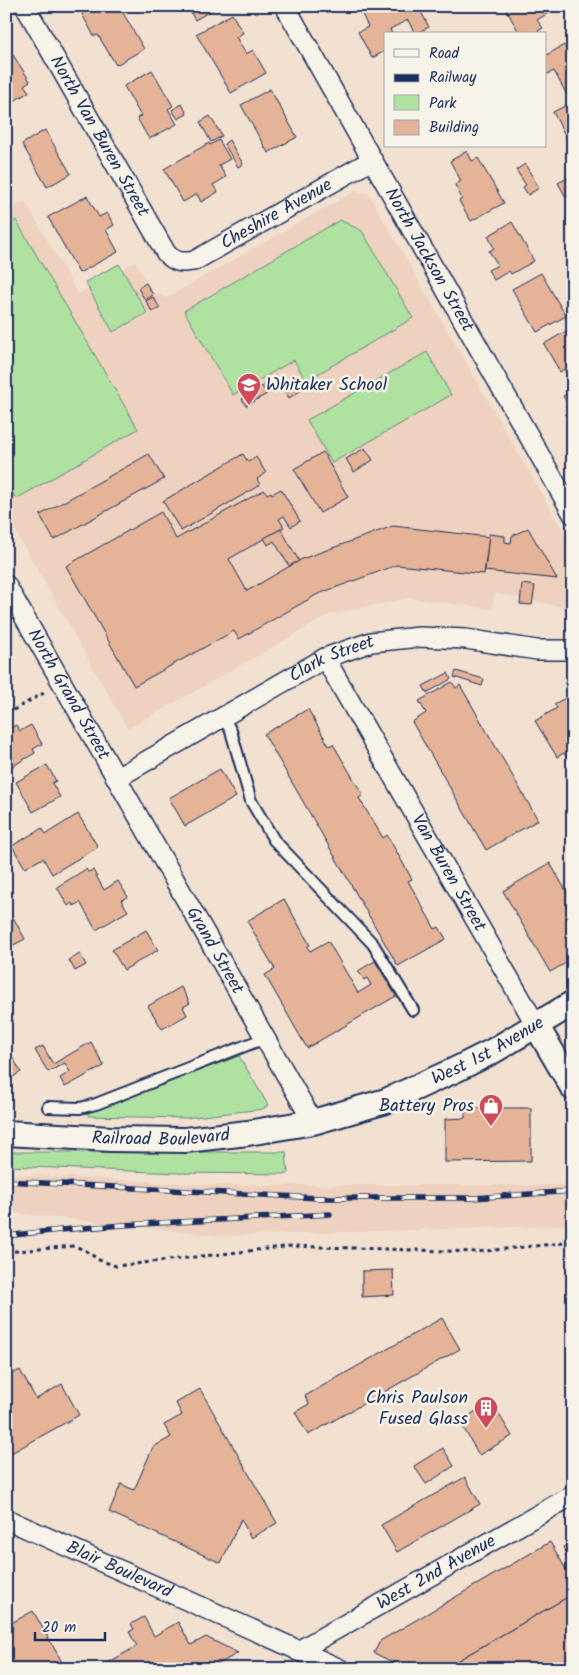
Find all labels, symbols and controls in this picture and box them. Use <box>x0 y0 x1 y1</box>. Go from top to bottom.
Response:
legend <box>384 32 546 148</box>
text: Road <box>429 42 460 66</box>
street label: North Van Buren Street <box>42 50 158 223</box>
text: Railway <box>429 66 477 90</box>
text: Park <box>429 92 457 116</box>
text: Building <box>429 116 479 140</box>
street label: Cheshire Avenue <box>215 171 338 258</box>
street label: North Jackson Street <box>376 182 482 338</box>
place label: Whitaker School <box>266 371 388 400</box>
school or university icon: Whitaker School <box>236 372 262 406</box>
street label: North Grand Street <box>19 623 118 766</box>
street label: Clark Street <box>283 627 379 690</box>
street label: Van Buren Street <box>403 809 494 938</box>
street label: Grand Street <box>178 901 252 1001</box>
street label: West 1st Avenue <box>427 1009 550 1093</box>
place label: Battery Pros <box>379 1092 474 1121</box>
shop icon: Battery Pros <box>478 1093 504 1127</box>
street label: Railroad Boulevard <box>91 1121 232 1155</box>
place label: Chris Paulson Fused Glass <box>366 1384 468 1434</box>
building icon: Chris Paulson Fused Glass <box>473 1395 499 1429</box>
street label: West 2nd Avenue <box>371 1527 501 1618</box>
street label: Blair Boulevard <box>61 1533 178 1607</box>
scale bar <box>35 1610 105 1642</box>
text: 20 m <box>42 1616 76 1640</box>

